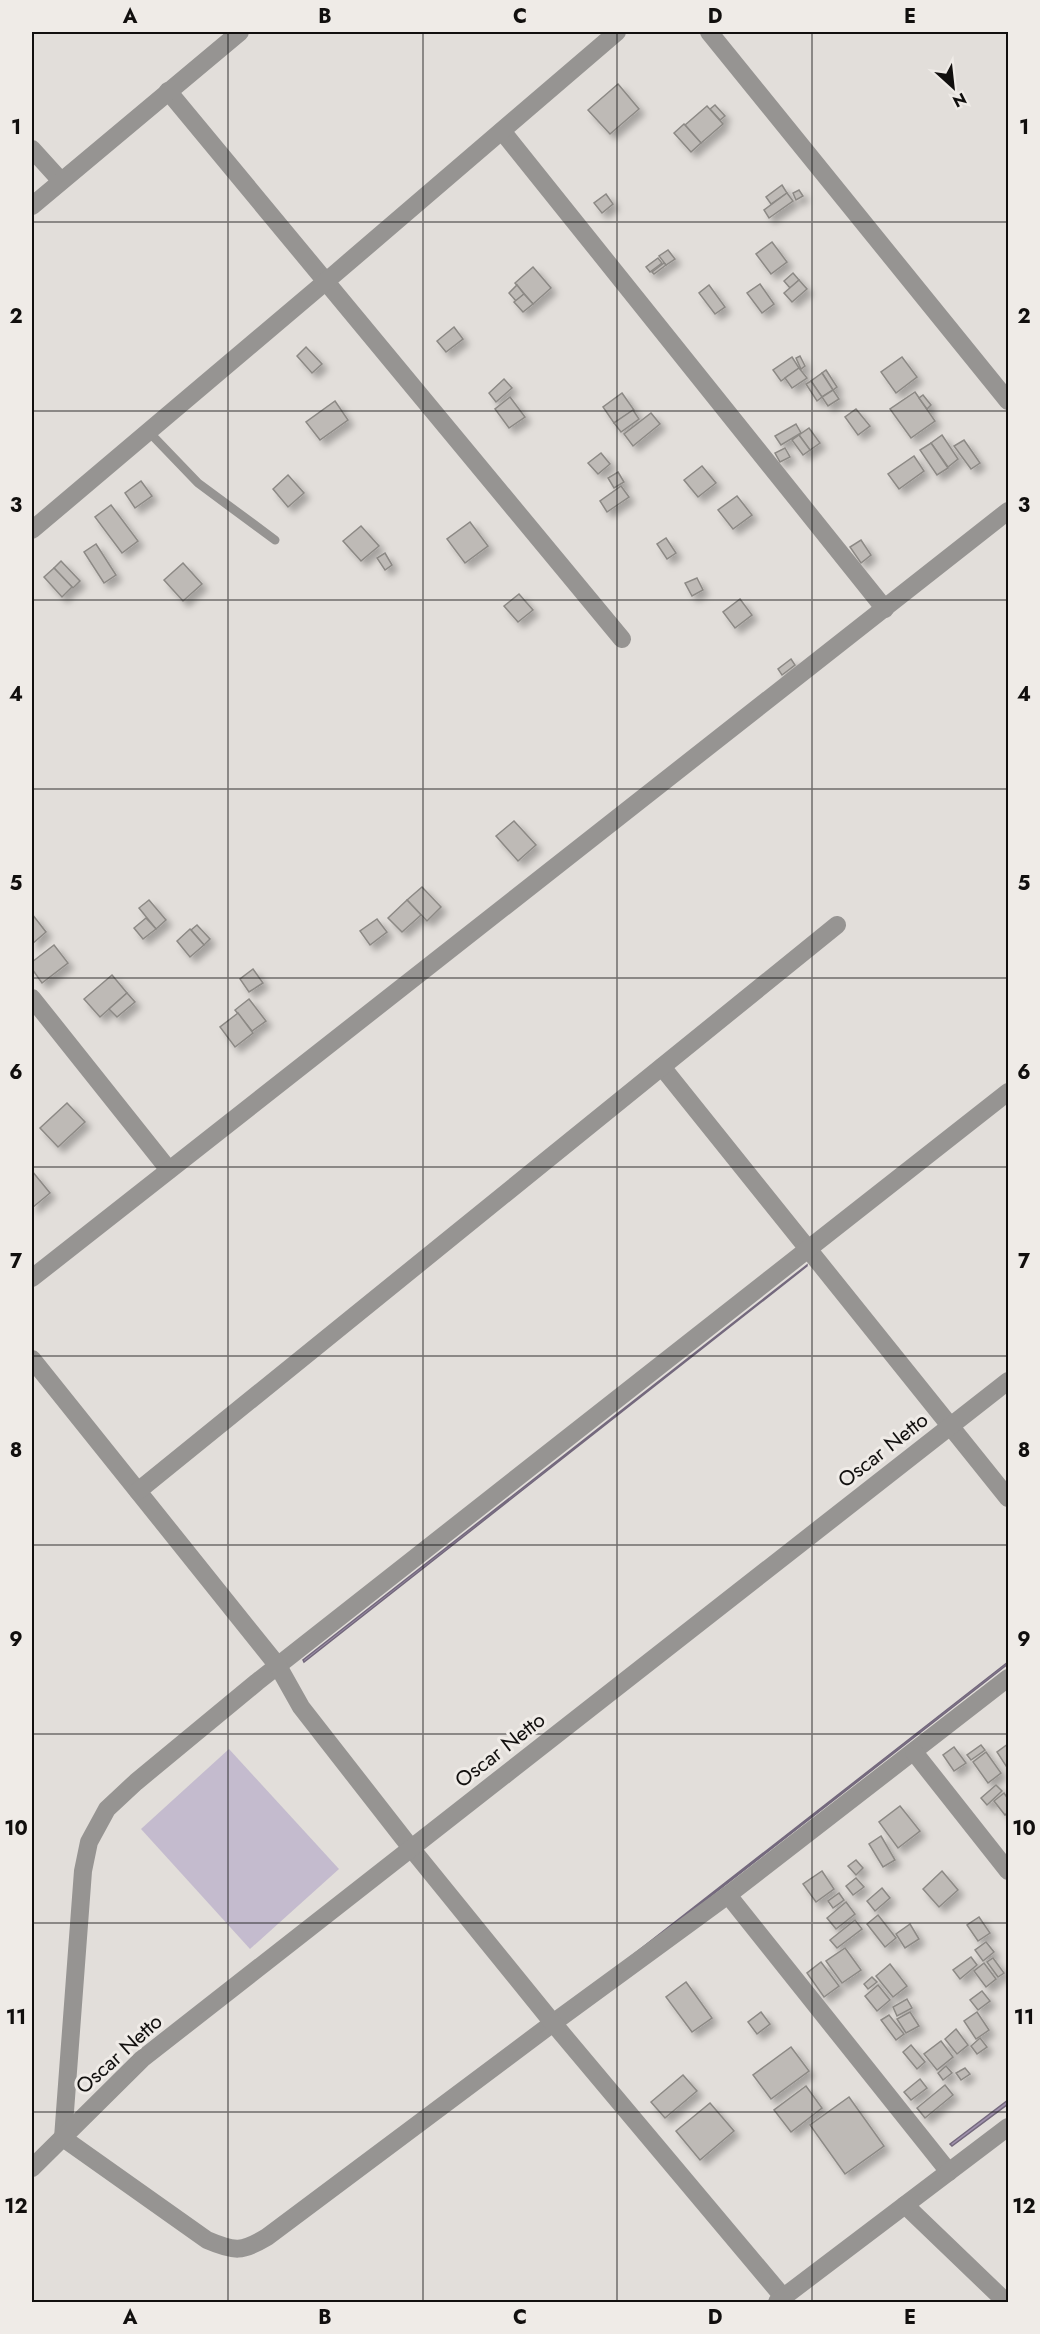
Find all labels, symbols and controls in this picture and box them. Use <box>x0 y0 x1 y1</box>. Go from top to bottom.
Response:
text: A <box>122 2 138 31</box>
text: B <box>318 2 332 31</box>
text: C <box>513 2 527 31</box>
text: D <box>708 2 722 31</box>
text: E <box>904 2 916 31</box>
north arrow <box>923 57 983 117</box>
text: N <box>949 87 970 113</box>
text: 1 <box>11 113 21 142</box>
text: 1 <box>1019 113 1029 142</box>
text: 2 <box>9 302 23 331</box>
text: 2 <box>1017 302 1031 331</box>
text: 3 <box>10 491 22 520</box>
text: 3 <box>1018 491 1030 520</box>
text: 4 <box>9 680 23 709</box>
text: 4 <box>1017 680 1031 709</box>
text: 5 <box>10 869 23 898</box>
text: 5 <box>1018 869 1031 898</box>
text: 6 <box>9 1058 23 1087</box>
text: 6 <box>1017 1058 1031 1087</box>
text: 7 <box>10 1247 23 1276</box>
text: 7 <box>1018 1247 1031 1276</box>
street label: Oscar Netto <box>831 1405 935 1495</box>
text: 8 <box>10 1436 22 1465</box>
text: 8 <box>1018 1436 1030 1465</box>
text: 9 <box>9 1625 23 1654</box>
text: 9 <box>1017 1625 1031 1654</box>
street label: Oscar Netto <box>448 1705 552 1795</box>
text: 10 <box>4 1814 28 1843</box>
text: 10 <box>1012 1814 1036 1843</box>
text: 11 <box>6 2003 26 2032</box>
text: 11 <box>1014 2003 1034 2032</box>
street label: Oscar Netto <box>69 2007 169 2101</box>
text: 12 <box>4 2192 28 2221</box>
text: 12 <box>1012 2192 1036 2221</box>
text: A <box>122 2303 138 2332</box>
text: B <box>318 2303 332 2332</box>
text: C <box>513 2303 527 2332</box>
text: D <box>708 2303 722 2332</box>
text: E <box>904 2303 916 2332</box>

